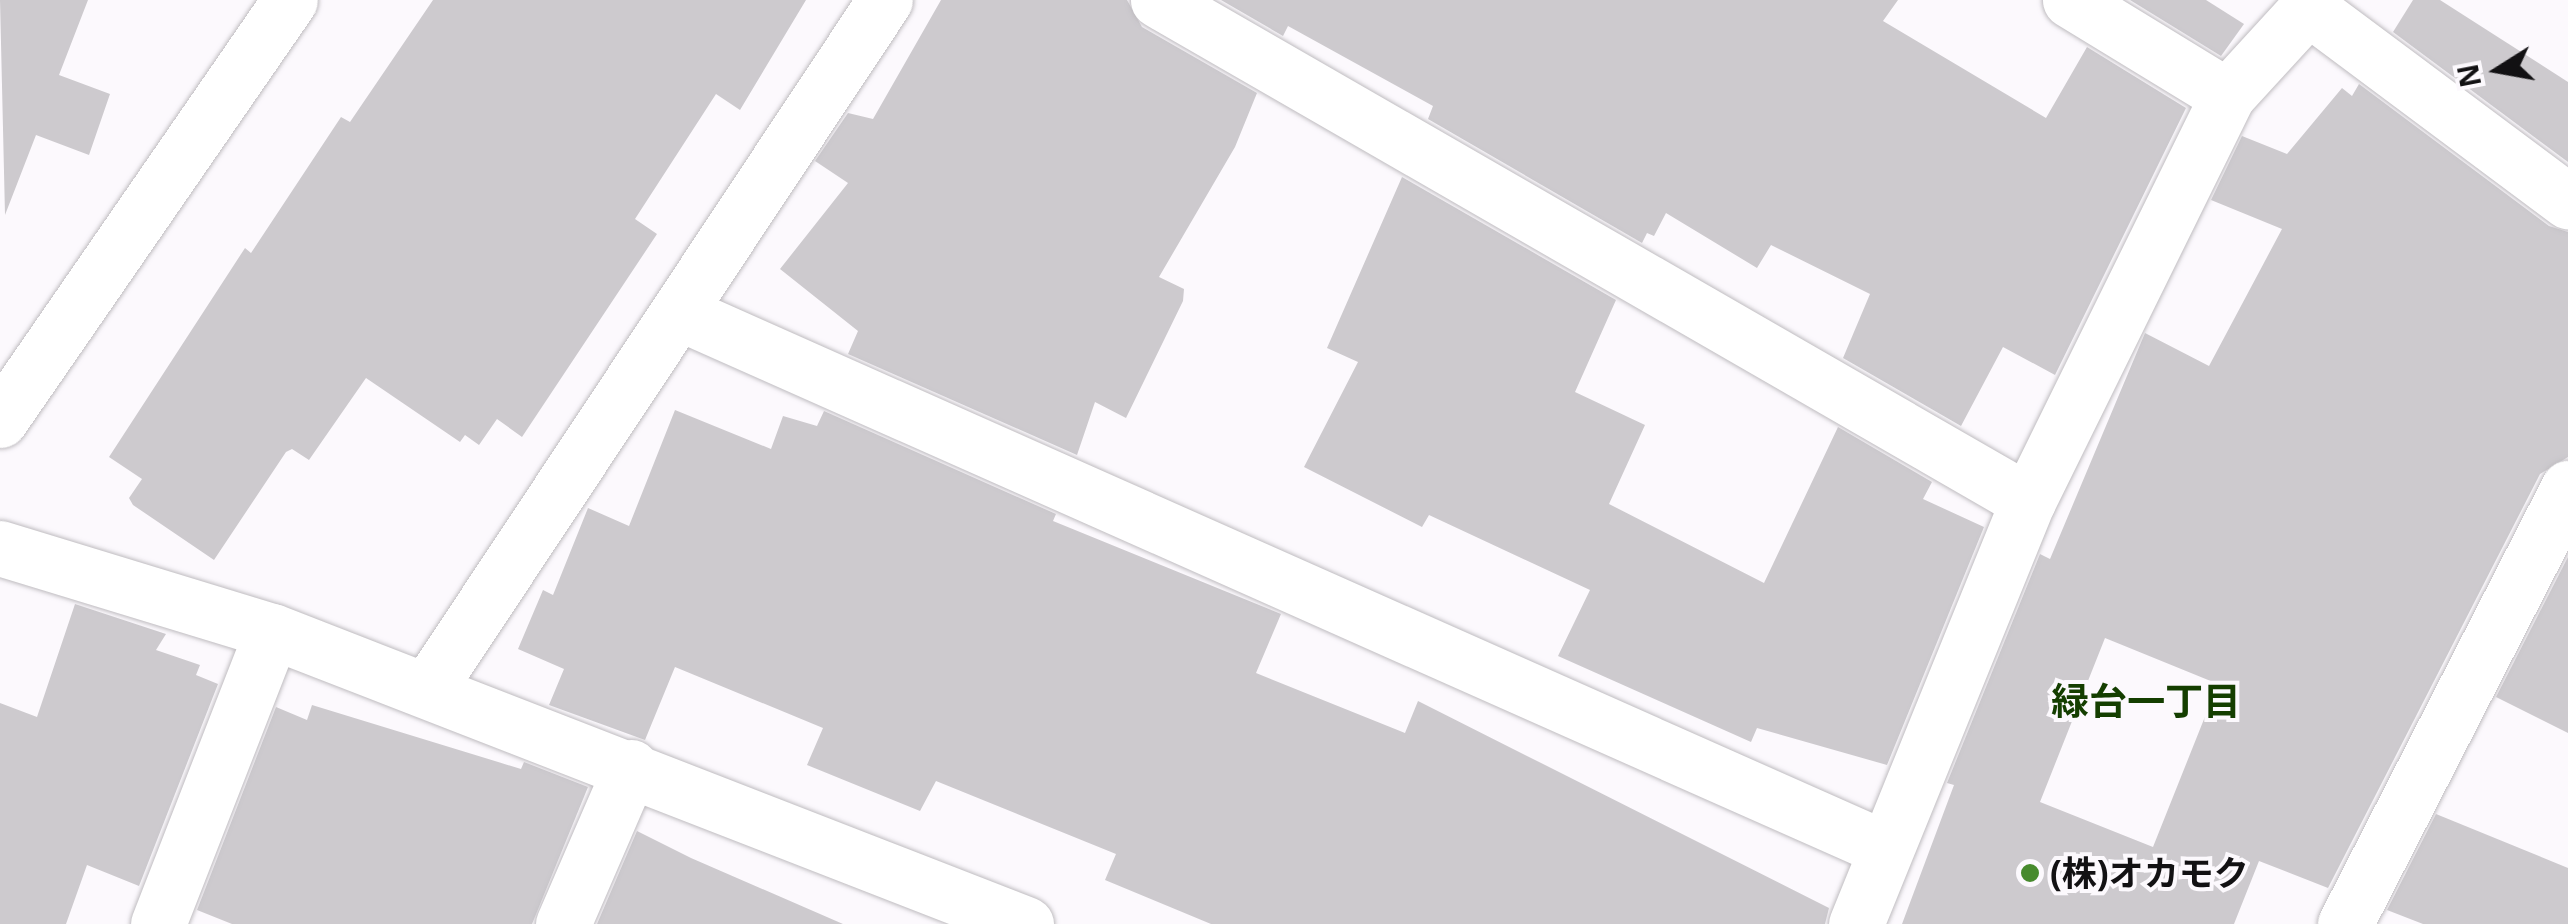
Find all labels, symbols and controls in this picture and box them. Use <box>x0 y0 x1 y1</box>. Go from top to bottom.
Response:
north arrow <box>2448 20 2548 120</box>
text: N <box>2448 61 2489 91</box>
district label: 緑台一丁目 <box>2051 678 2241 724</box>
place label: (株)オカモク <box>2050 852 2249 894</box>
marker: (株)オカモク <box>2019 862 2041 884</box>

